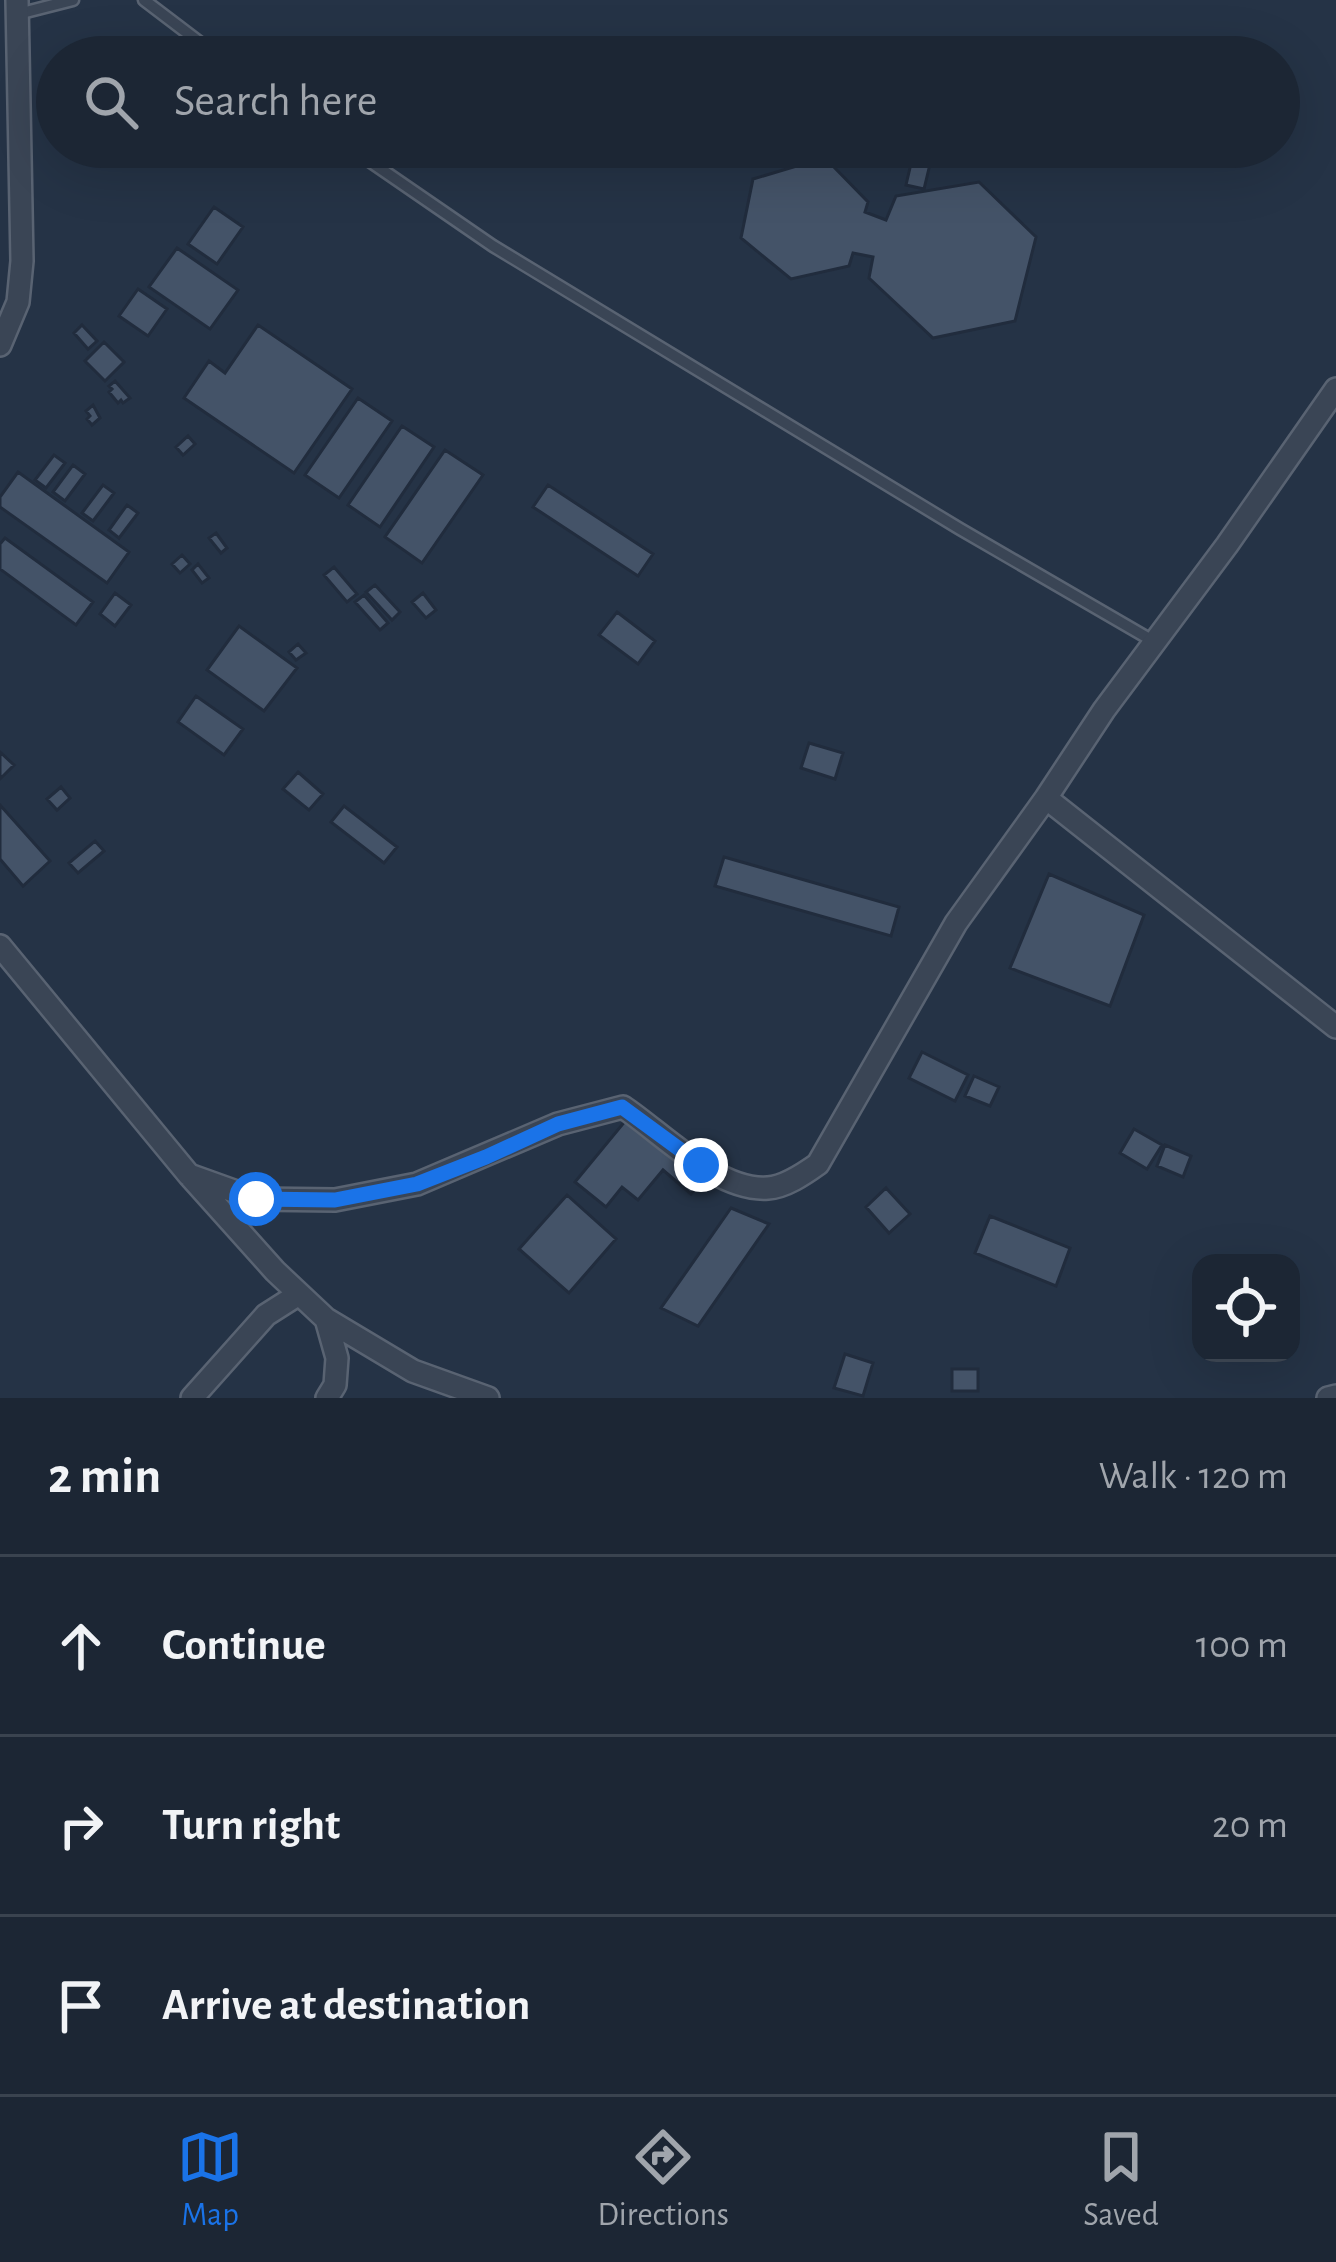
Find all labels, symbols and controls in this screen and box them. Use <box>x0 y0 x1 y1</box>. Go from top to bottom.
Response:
search box <box>36 36 1300 168</box>
icon: search <box>78 69 144 135</box>
text: Search here <box>174 79 377 124</box>
route end <box>674 1138 728 1192</box>
route start <box>229 1172 283 1226</box>
map controls <box>1192 1254 1300 1362</box>
button: locate <box>1192 1254 1300 1362</box>
text: 2 min <box>48 1451 161 1502</box>
text: Walk · 120 m <box>1099 1457 1288 1496</box>
icon: ahead <box>48 1613 114 1679</box>
text: Continue <box>162 1623 326 1668</box>
text: 100 m <box>1196 1626 1288 1665</box>
icon: right <box>48 1793 114 1859</box>
text: Turn right <box>162 1803 340 1848</box>
text: 20 m <box>1212 1806 1288 1845</box>
icon: arrive <box>48 1973 114 2039</box>
text: Arrive at destination <box>162 1983 530 2028</box>
tab: Map <box>177 2124 243 2236</box>
tab: Directions <box>597 2124 729 2236</box>
tab: Saved <box>1083 2124 1159 2236</box>

